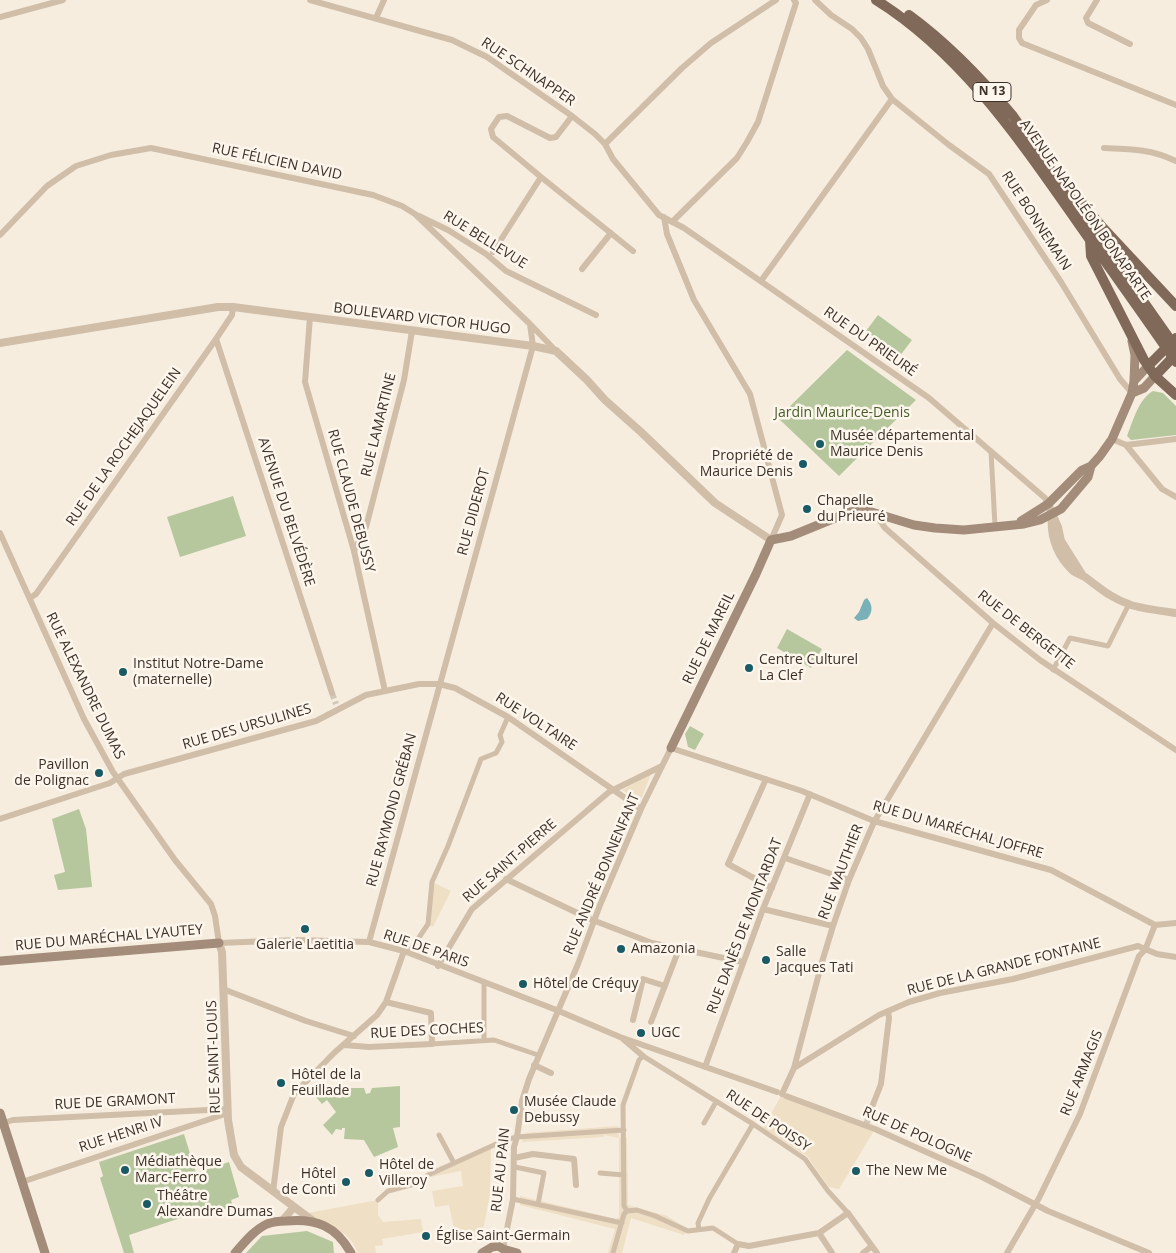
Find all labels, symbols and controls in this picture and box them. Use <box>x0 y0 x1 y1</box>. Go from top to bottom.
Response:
street label: RUE SCHNAPPER <box>478 34 578 110</box>
road number: N 13 <box>973 82 1011 101</box>
street label: AVENUE NAPOLÉON BONAPARTE <box>1016 116 1154 304</box>
street label: RUE FÉLICIEN DAVID <box>210 140 344 184</box>
street label: RUE BONNEMAIN <box>998 168 1074 274</box>
street label: RUE BELLEVUE <box>440 207 530 273</box>
street label: BOULEVARD VICTOR HUGO <box>332 300 512 338</box>
street label: RUE DU PRIEURÉ <box>820 304 920 380</box>
street label: RUE DE LA ROCHEJAQUELEIN <box>63 365 185 529</box>
street label: RUE LAMARTINE <box>358 371 400 479</box>
park label: Jardin Maurice-Denis <box>774 405 910 421</box>
street label: RUE CLAUDE DEBUSSY <box>324 428 378 574</box>
place label: Musée départemental Maurice Denis <box>830 428 974 461</box>
street label: AVENUE DU BELVÉDÈRE <box>254 435 318 589</box>
marker: Musée départemental Maurice Denis <box>814 438 826 450</box>
place label: Propriété de Maurice Denis <box>700 448 793 481</box>
marker: Propriété de Maurice Denis <box>797 458 809 470</box>
street label: RUE DIDEROT <box>454 467 494 557</box>
place label: Chapelle du Prieuré <box>817 493 885 526</box>
marker: Chapelle du Prieuré <box>801 503 813 515</box>
street label: RUE DE BERGETTE <box>974 587 1078 673</box>
street label: RUE DE MAREIL <box>679 589 739 687</box>
street label: RUE ALEXANDRE DUMAS <box>42 610 128 762</box>
place label: Centre Culturel La Clef <box>759 652 858 684</box>
place label: Institut Notre-Dame (maternelle) <box>133 656 264 689</box>
marker: Centre Culturel La Clef <box>743 662 755 674</box>
marker: Institut Notre-Dame (maternelle) <box>117 666 129 678</box>
street label: RUE VOLTAIRE <box>492 689 580 755</box>
street label: RUE DES URSULINES <box>181 701 313 753</box>
street label: RUE RAYMOND GRÉBAN <box>363 731 421 889</box>
place label: Pavillon de Polignac <box>14 757 89 790</box>
marker: Pavillon de Polignac <box>93 767 105 779</box>
street label: RUE ANDRÉ BONNENFANT <box>560 791 644 957</box>
street label: RUE DU MARÉCHAL JOFFRE <box>871 798 1045 862</box>
street label: RUE SAINT-PIERRE <box>460 816 560 906</box>
street label: RUE WAUTHIER <box>815 822 867 922</box>
street label: RUE DANÈS DE MONTARDAT <box>704 836 786 1016</box>
street label: RUE DU MARÉCHAL LYAUTEY <box>14 921 204 955</box>
marker: Galerie Laetitia <box>299 923 311 935</box>
street label: RUE DE PARIS <box>381 927 471 971</box>
street label: RUE DE LA GRANDE FONTAINE <box>905 935 1103 999</box>
place label: Galerie Laetitia <box>256 937 354 953</box>
place label: Amazonia <box>631 941 695 957</box>
marker: Amazonia <box>615 943 627 955</box>
place label: Salle Jacques Tati <box>776 944 854 976</box>
marker: Salle Jacques Tati <box>760 954 772 966</box>
place label: Hôtel de Créquy <box>533 976 638 992</box>
marker: Hôtel de Créquy <box>517 978 529 990</box>
street label: RUE SAINT-LOUIS <box>204 1000 224 1114</box>
street label: RUE DES COCHES <box>370 1020 484 1042</box>
place label: UGC <box>651 1025 680 1041</box>
marker: UGC <box>635 1027 647 1039</box>
street label: RUE ARMAGIS <box>1057 1028 1107 1118</box>
place label: Hôtel de la Feuillade <box>291 1067 361 1100</box>
marker: Hôtel de la Feuillade <box>275 1077 287 1089</box>
street label: RUE DE POISSY <box>723 1087 813 1155</box>
street label: RUE DE GRAMONT <box>54 1090 176 1114</box>
place label: Musée Claude Debussy <box>524 1094 616 1126</box>
street label: RUE DE POLOGNE <box>860 1103 974 1167</box>
marker: Musée Claude Debussy <box>508 1104 520 1116</box>
street label: RUE HENRI IV <box>77 1114 165 1156</box>
street label: RUE AU PAIN <box>488 1127 514 1213</box>
place label: Médiathèque Marc-Ferro <box>135 1154 222 1186</box>
place label: Hôtel de Villeroy <box>379 1157 434 1190</box>
place label: The New Me <box>866 1163 947 1179</box>
marker: Médiathèque Marc-Ferro <box>119 1164 131 1176</box>
marker: The New Me <box>850 1165 862 1177</box>
place label: Hôtel de Conti <box>282 1166 336 1198</box>
marker: Hôtel de Villeroy <box>363 1167 375 1179</box>
marker: Hôtel de Conti <box>340 1176 352 1188</box>
place label: Théâtre Alexandre Dumas <box>157 1188 273 1220</box>
marker: Théâtre Alexandre Dumas <box>141 1198 153 1210</box>
place label: Église Saint-Germain <box>436 1228 570 1244</box>
marker: Église Saint-Germain <box>420 1230 432 1242</box>

